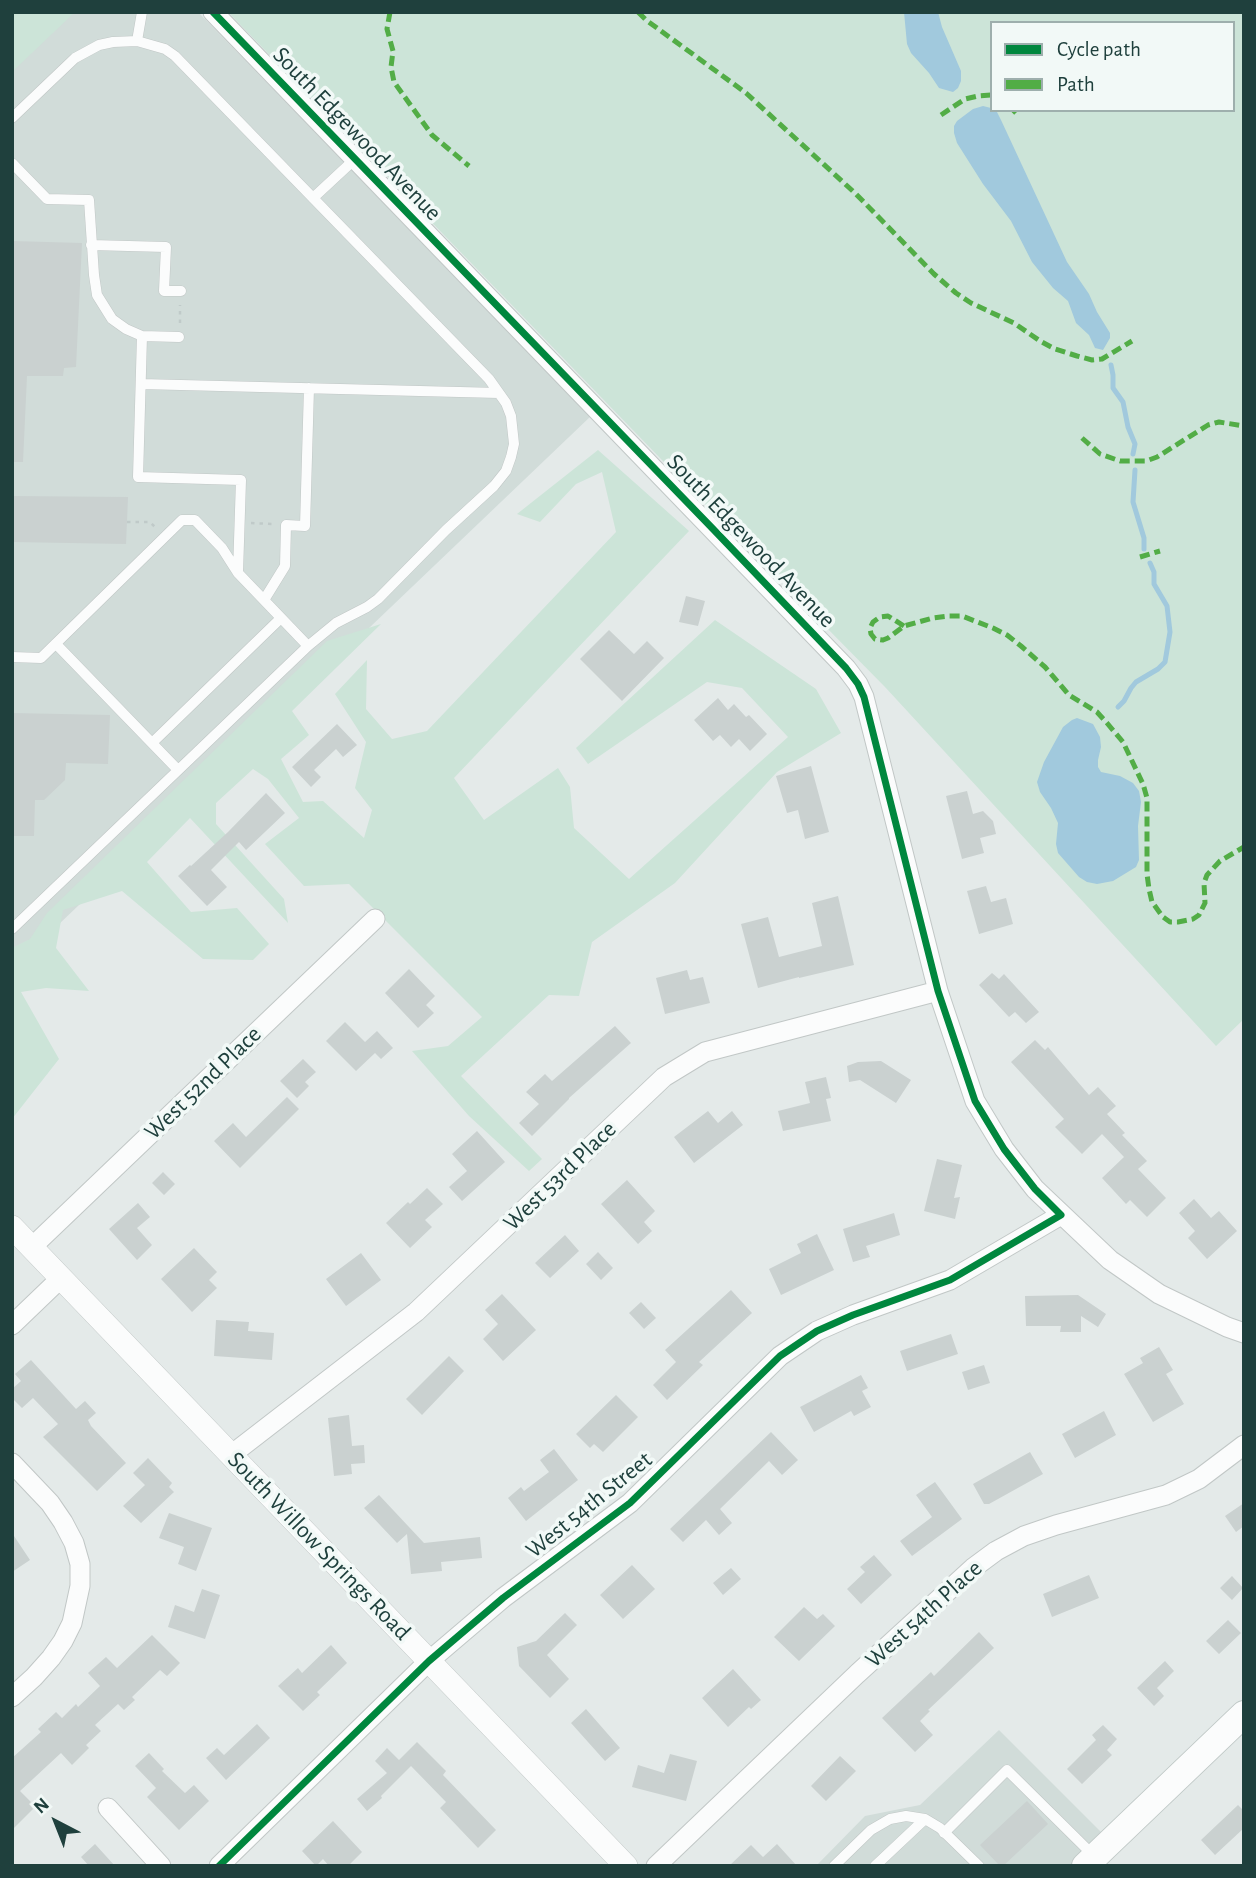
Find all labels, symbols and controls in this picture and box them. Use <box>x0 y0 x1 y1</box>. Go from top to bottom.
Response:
legend <box>990 21 1235 112</box>
text: Cycle path <box>1057 39 1141 60</box>
street label: South Edgewood Avenue <box>266 41 448 227</box>
text: Path <box>1057 74 1095 95</box>
street label: South Edgewood Avenue <box>660 448 842 634</box>
street label: West 52nd Place <box>139 1020 267 1146</box>
street label: West 53rd Place <box>498 1115 622 1237</box>
street label: West 54th Street <box>520 1445 658 1565</box>
street label: South Willow Springs Road <box>221 1446 417 1646</box>
street label: West 54th Place <box>860 1554 988 1674</box>
north arrow <box>21 1787 91 1857</box>
text: N <box>30 1795 53 1818</box>

